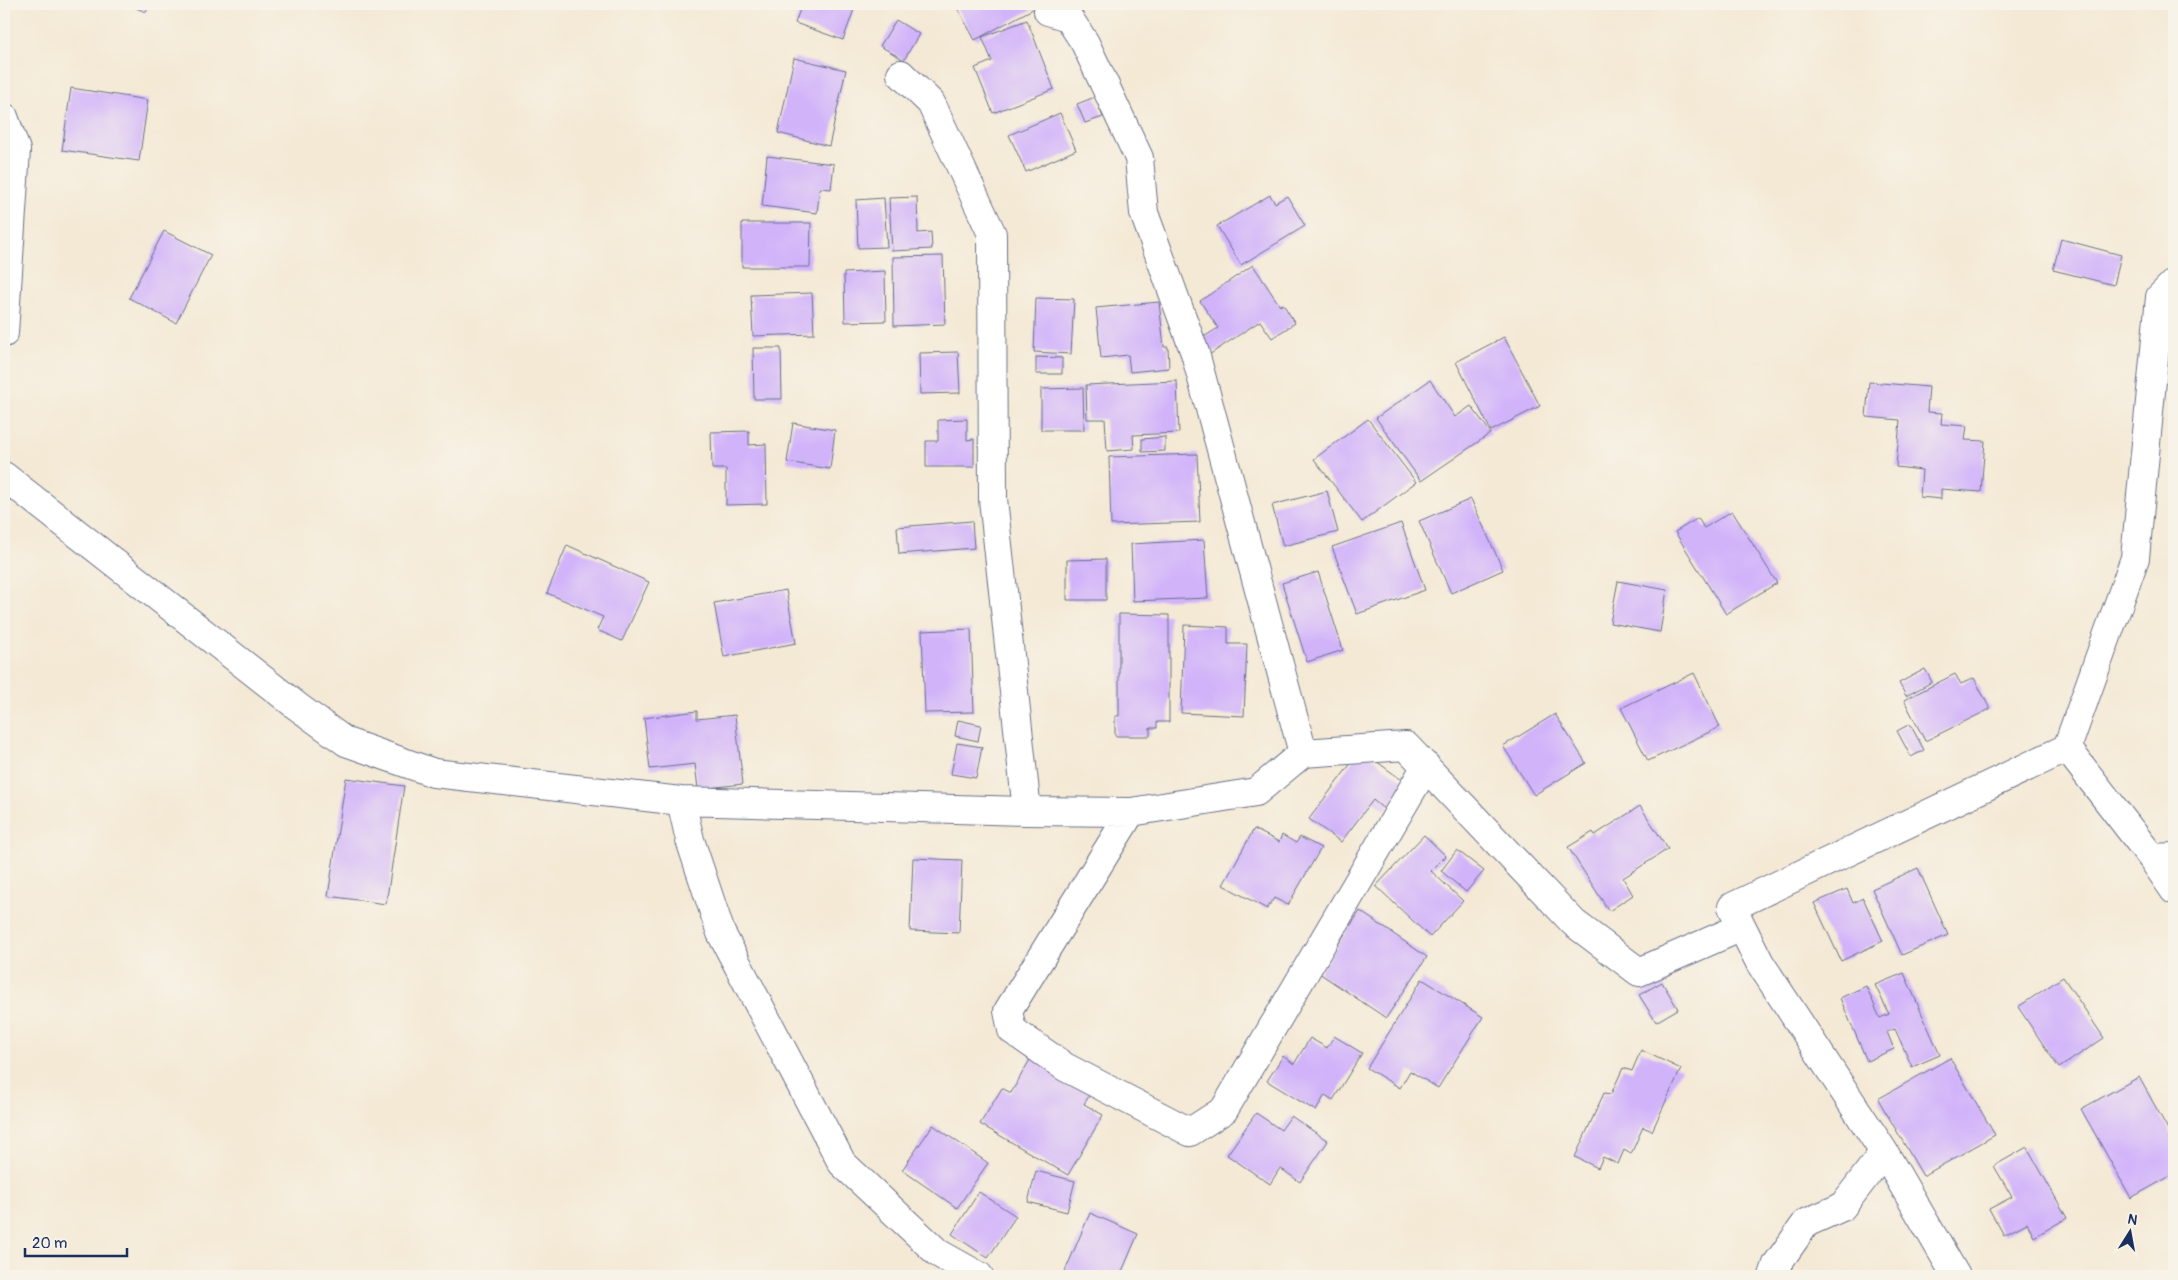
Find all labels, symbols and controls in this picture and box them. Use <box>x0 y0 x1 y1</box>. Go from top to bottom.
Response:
north arrow <box>2106 1208 2156 1258</box>
text: N <box>2126 1210 2139 1229</box>
scale bar <box>25 1225 128 1257</box>
text: 20 m <box>32 1234 67 1253</box>

